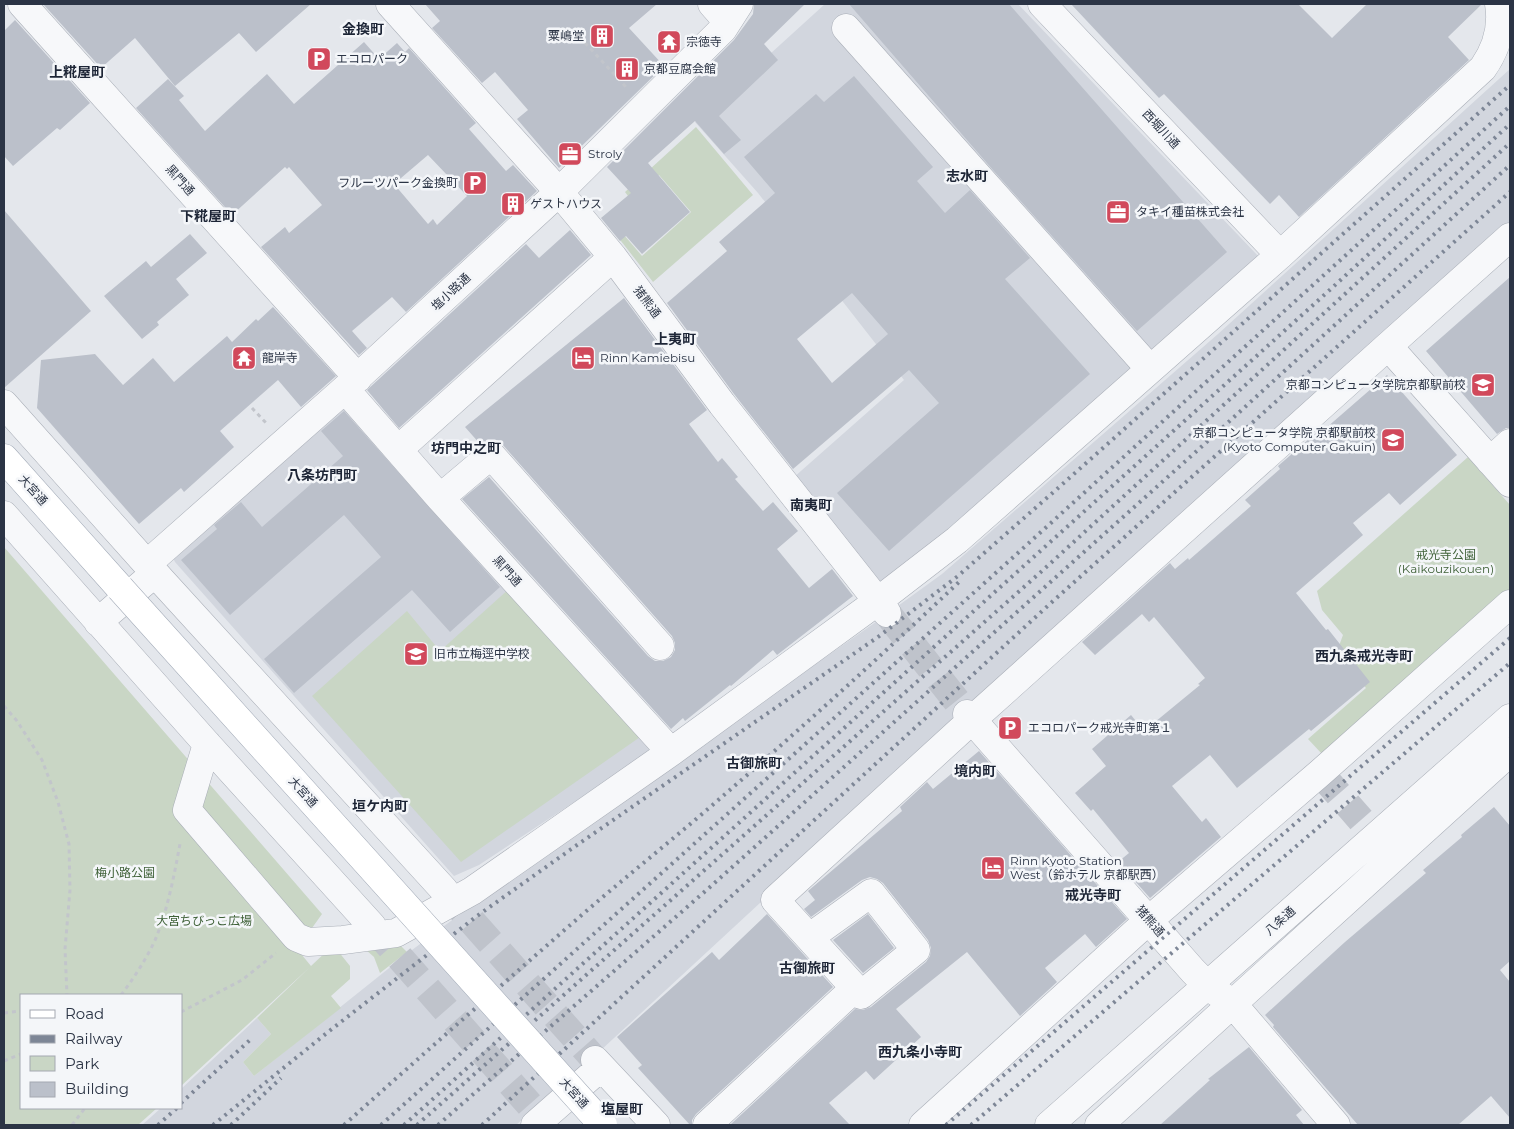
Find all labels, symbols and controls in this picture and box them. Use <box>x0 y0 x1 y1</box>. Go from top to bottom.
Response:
district label: 金換町 <box>342 20 384 38</box>
building icon: 粟嶋堂 <box>589 23 615 49</box>
place label: 粟嶋堂 <box>548 28 584 43</box>
temple icon: 宗徳寺 <box>656 29 682 55</box>
place label: 宗徳寺 <box>686 34 722 49</box>
parking icon: エコロパーク <box>306 46 332 72</box>
place label: エコロパーク <box>336 51 408 66</box>
building icon: 京都豆腐会館 <box>614 56 640 82</box>
place label: 京都豆腐会館 <box>644 61 716 76</box>
district label: 上糀屋町 <box>49 63 105 81</box>
street label: 西堀川通 <box>1140 106 1183 151</box>
office icon: Stroly <box>557 141 583 167</box>
place label: Stroly <box>588 146 623 161</box>
street label: 黒門通 <box>163 161 198 198</box>
district label: 志水町 <box>946 167 988 185</box>
parking icon: フルーツパーク金換町 <box>462 170 488 196</box>
place label: フルーツパーク金換町 <box>338 175 458 190</box>
building icon: ゲストハウス <box>500 191 526 217</box>
place label: ゲストハウス <box>530 196 602 211</box>
office icon: タキイ種苗株式会社 <box>1105 199 1131 225</box>
place label: タキイ種苗株式会社 <box>1136 204 1244 219</box>
district label: 下糀屋町 <box>180 207 236 225</box>
street label: 塩小路通 <box>428 270 473 313</box>
street label: 猪熊通 <box>631 283 664 321</box>
district label: 上夷町 <box>654 330 696 348</box>
temple icon: 龍岸寺 <box>231 345 257 371</box>
hotel icon: Rinn Kamiebisu <box>570 345 596 371</box>
place label: 龍岸寺 <box>262 350 298 365</box>
place label: Rinn Kamiebisu <box>600 350 695 365</box>
school or university icon: 京都コンピュータ学院京都駅前校 <box>1470 372 1496 398</box>
place label: 京都コンピュータ学院京都駅前校 <box>1286 377 1466 392</box>
place label: 京都コンピュータ学院 京都駅前校 (Kyoto Computer Gakuin) <box>1193 425 1376 454</box>
school or university icon: 京都コンピュータ学院 京都駅前校 (Kyoto Computer Gakuin) <box>1380 427 1406 453</box>
district label: 坊門中之町 <box>431 439 501 457</box>
district label: 八条坊門町 <box>287 466 357 484</box>
street label: 大宮通 <box>16 471 51 508</box>
district label: 南夷町 <box>790 496 832 514</box>
park label: 戒光寺公園 (Kaikouzikouen) <box>1398 547 1494 576</box>
street label: 黒門通 <box>490 552 525 589</box>
school or university icon: 旧市立梅逕中学校 <box>403 641 429 667</box>
place label: 旧市立梅逕中学校 <box>434 646 530 661</box>
district label: 西九条戒光寺町 <box>1315 647 1413 665</box>
parking icon: エコロパーク戒光寺町第１ <box>997 715 1023 741</box>
place label: エコロパーク戒光寺町第１ <box>1028 720 1172 735</box>
district label: 古御旅町 <box>726 754 782 772</box>
district label: 境内町 <box>954 762 996 780</box>
street label: 大宮通 <box>286 773 321 810</box>
district label: 垣ケ内町 <box>352 797 408 815</box>
place label: Rinn Kyoto Station West（鈴ホテル 京都駅西） <box>1010 853 1164 882</box>
hotel icon: Rinn Kyoto Station West（鈴ホテル 京都駅西） <box>980 855 1006 881</box>
park label: 梅小路公園 <box>95 865 155 880</box>
district label: 戒光寺町 <box>1065 886 1121 904</box>
street label: 猪熊通 <box>1133 902 1168 939</box>
street label: 八条通 <box>1261 903 1298 938</box>
park label: 大宮ちびっこ広場 <box>156 913 252 928</box>
district label: 古御旅町 <box>779 959 835 977</box>
legend <box>20 994 182 1109</box>
text: Road <box>65 1004 104 1023</box>
text: Railway <box>65 1029 123 1048</box>
district label: 西九条小寺町 <box>878 1043 962 1061</box>
text: Park <box>65 1054 99 1073</box>
street label: 大宮通 <box>557 1074 592 1111</box>
text: Building <box>65 1079 129 1098</box>
district label: 塩屋町 <box>601 1100 643 1118</box>

